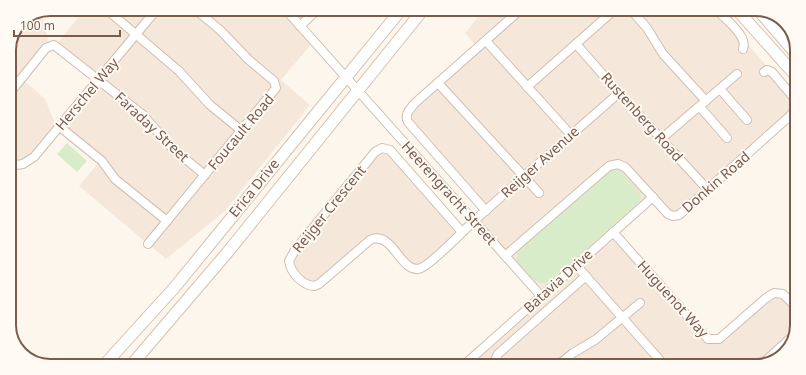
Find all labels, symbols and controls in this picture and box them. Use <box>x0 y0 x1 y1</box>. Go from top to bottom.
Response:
scale bar <box>14 12 120 38</box>
text: 100 m <box>20 17 55 34</box>
street label: Herschel Way <box>51 53 123 134</box>
street label: Rustenberg Road <box>597 68 687 165</box>
street label: Faraday Street <box>111 87 193 166</box>
street label: Foucault Road <box>203 90 278 174</box>
street label: Reijger Avenue <box>497 121 583 202</box>
street label: Heerengracht Street <box>398 137 501 249</box>
street label: Donkin Road <box>678 147 754 216</box>
street label: Erica Drive <box>224 154 283 221</box>
street label: Reijger Crescent <box>288 161 370 256</box>
street label: Batavia Drive <box>519 244 596 317</box>
street label: Huguenot Way <box>634 256 714 342</box>

